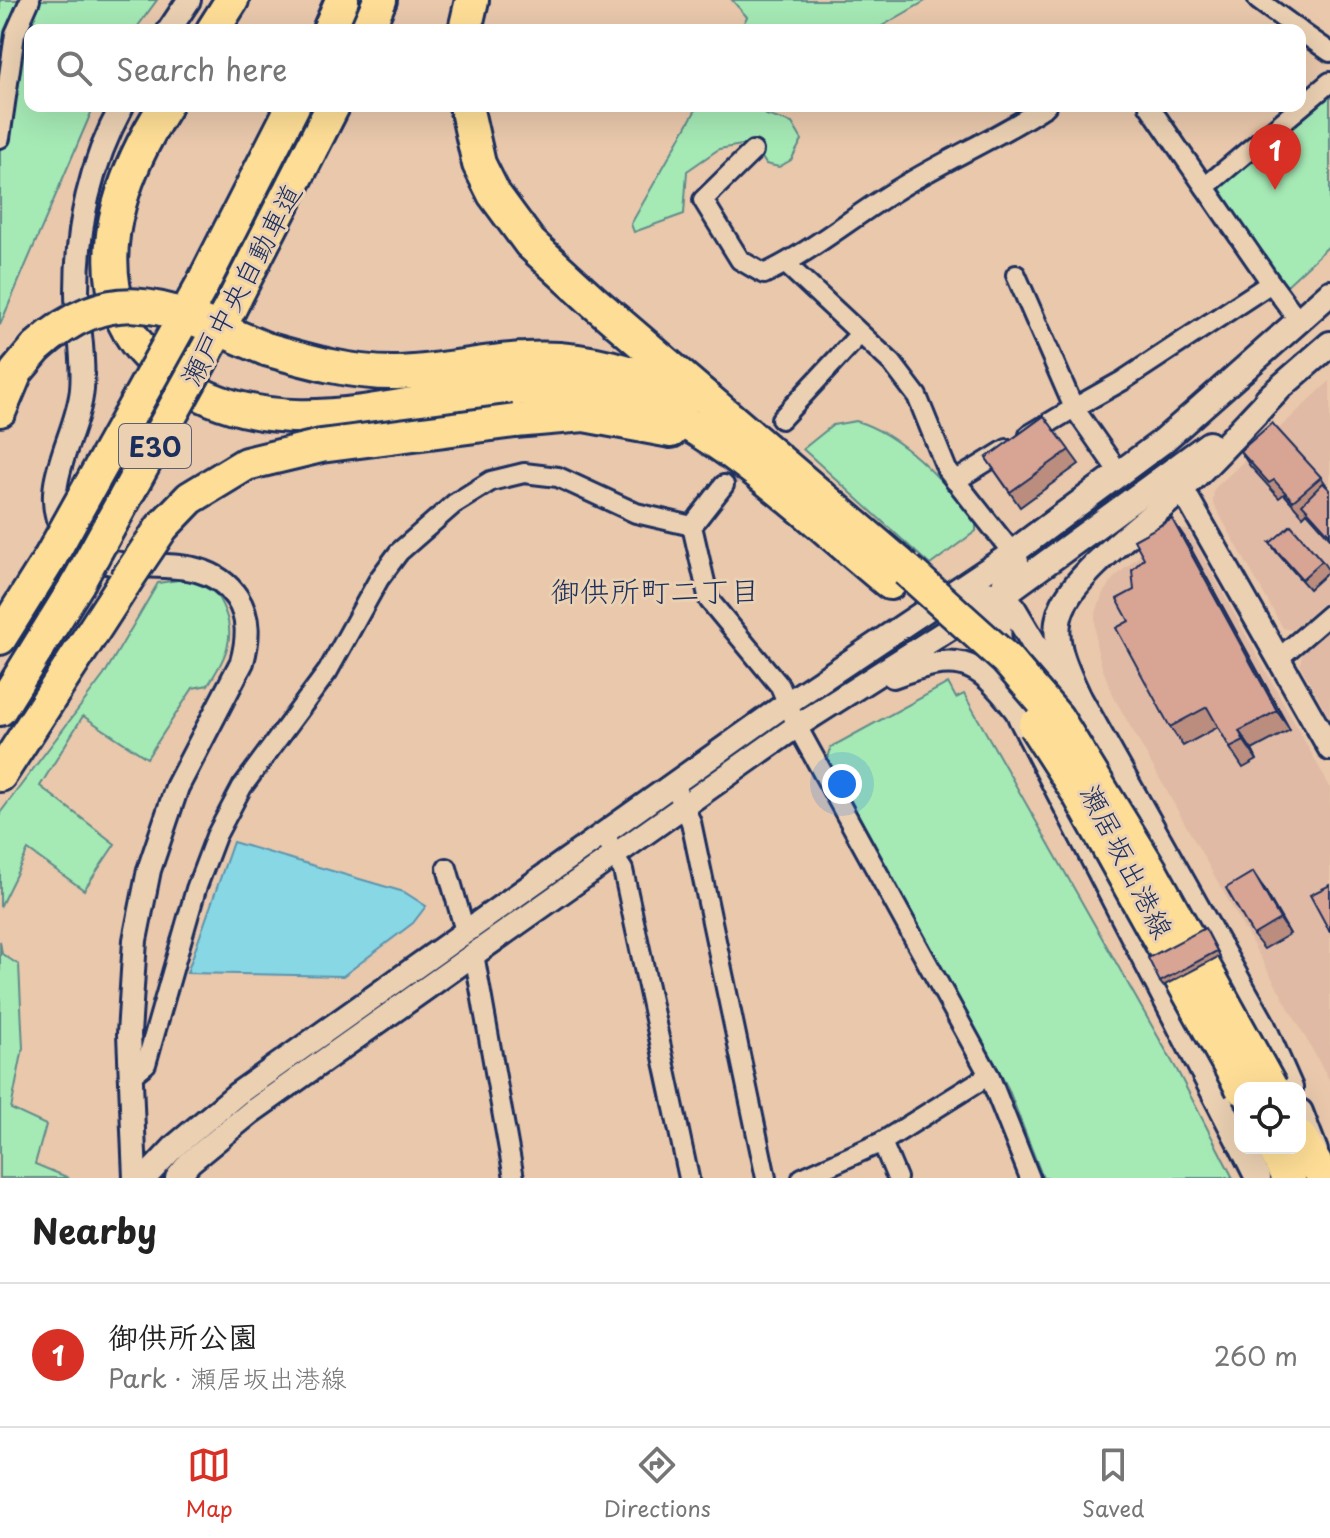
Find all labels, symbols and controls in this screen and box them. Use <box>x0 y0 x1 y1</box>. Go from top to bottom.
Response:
search box <box>24 24 1306 112</box>
icon: search <box>52 46 96 90</box>
text: Search here <box>116 46 288 91</box>
pin: 1 <box>1249 124 1301 190</box>
street label: 瀬戸中央自動車道 <box>168 175 312 393</box>
road number: E30 <box>119 424 191 468</box>
district label: 御供所町二丁目 <box>550 567 760 612</box>
your location <box>822 764 862 804</box>
street label: 瀬居坂出港線 <box>1071 776 1185 946</box>
map controls <box>1234 1082 1306 1154</box>
button: locate <box>1234 1082 1306 1154</box>
text: Nearby <box>32 1204 157 1256</box>
text: 御供所公園 <box>108 1313 258 1358</box>
text: 1 <box>52 1336 64 1375</box>
text: 260 m <box>1214 1336 1298 1375</box>
text: Park · 瀬居坂出港線 <box>108 1358 347 1397</box>
tab: Map <box>186 1443 233 1524</box>
tab: Directions <box>604 1443 711 1524</box>
tab: Saved <box>1082 1443 1144 1524</box>

